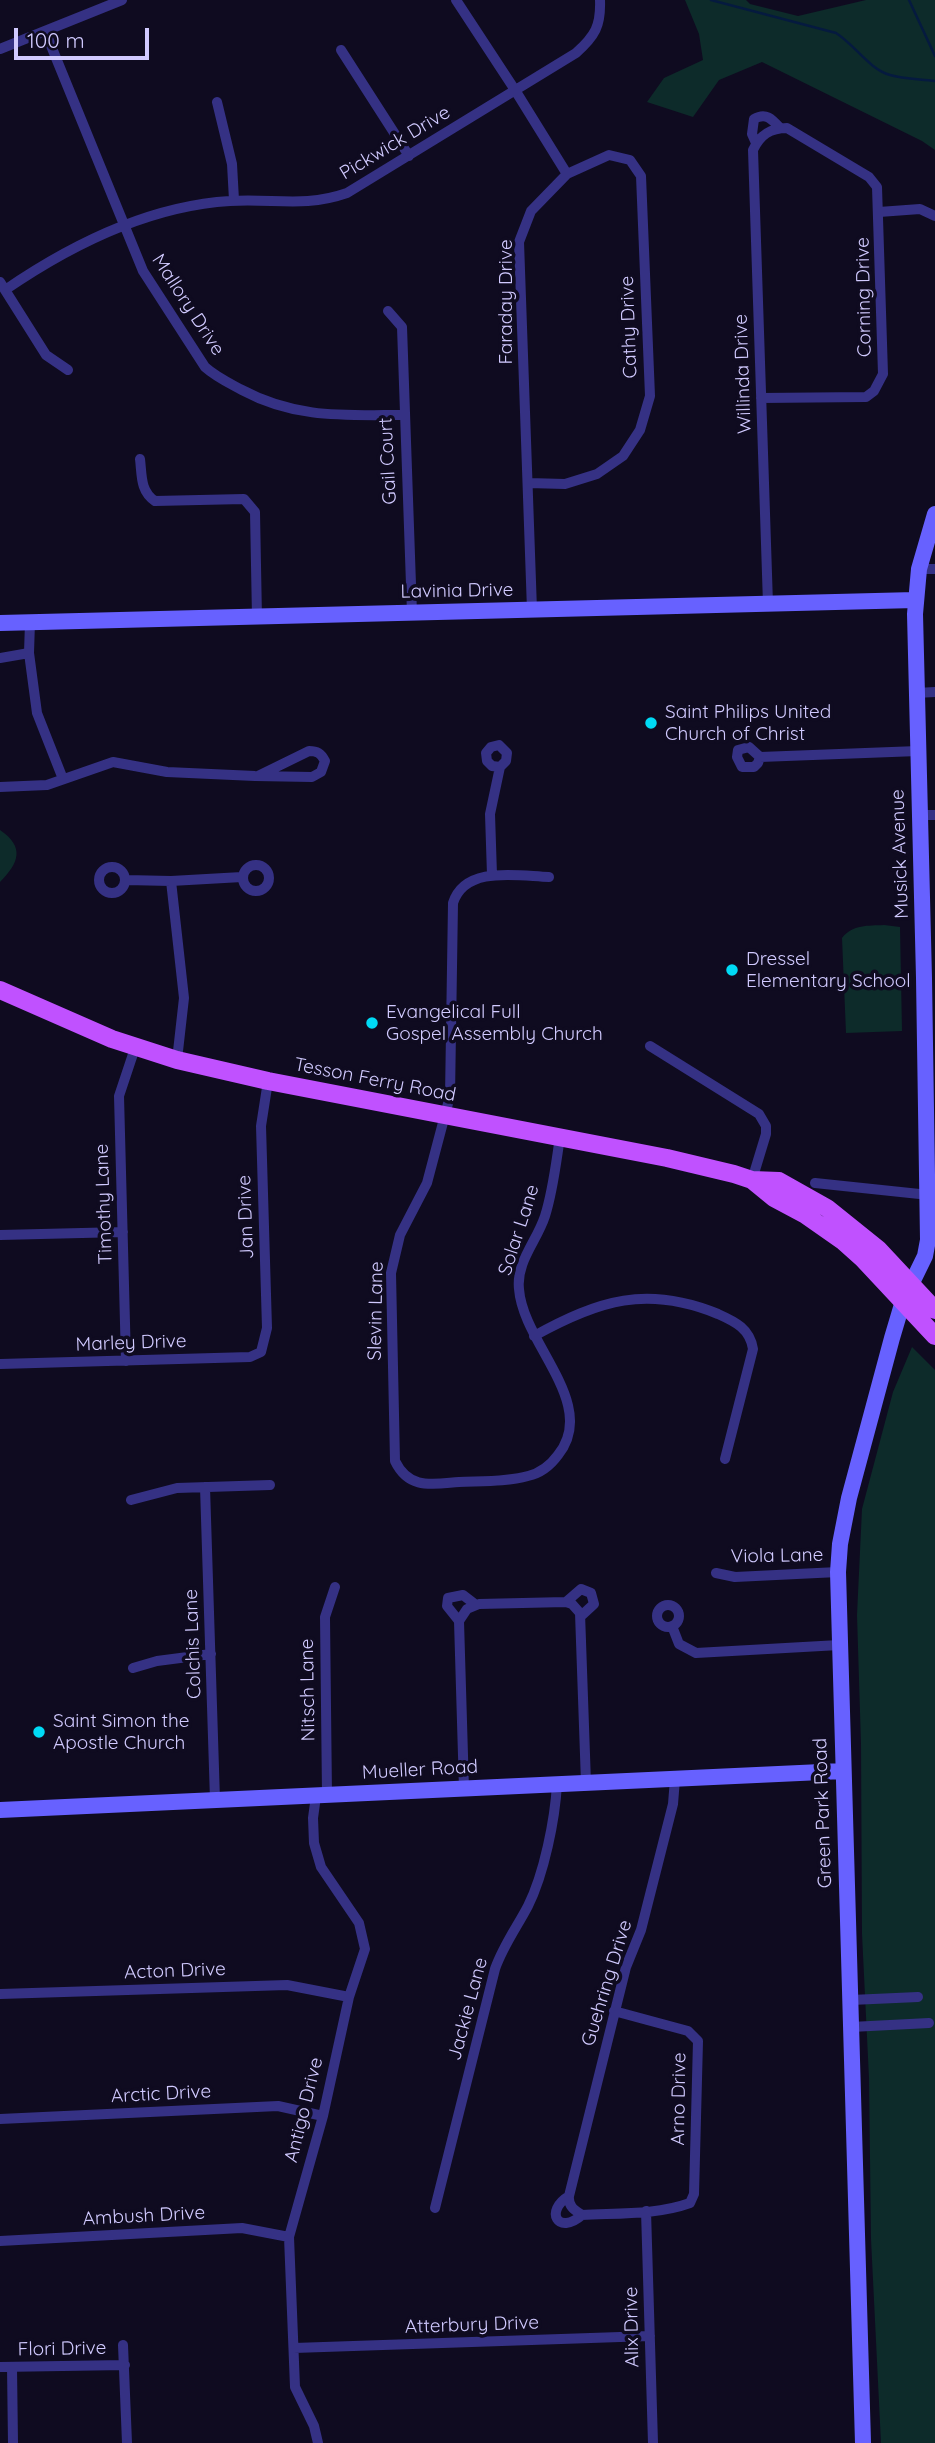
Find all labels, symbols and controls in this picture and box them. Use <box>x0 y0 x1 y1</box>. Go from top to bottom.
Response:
scale bar <box>18 14 152 58</box>
text: 100 m <box>27 27 85 53</box>
street label: Pickwick Drive <box>336 101 454 185</box>
street label: Corning Drive <box>852 237 876 357</box>
street label: Faraday Drive <box>495 239 517 365</box>
street label: Mallory Drive <box>147 250 229 360</box>
street label: Cathy Drive <box>616 275 642 379</box>
street label: Willinda Drive <box>730 314 756 434</box>
street label: Gail Court <box>374 417 402 505</box>
street label: Lavinia Drive <box>400 579 514 603</box>
place label: Saint Philips United Church of Christ <box>665 701 831 745</box>
marker: Saint Philips United Church of Christ <box>643 715 659 731</box>
street label: Musick Avenue <box>886 789 914 919</box>
place label: Dressel Elementary School <box>746 948 911 992</box>
marker: Dressel Elementary School <box>724 962 740 978</box>
place label: Evangelical Full Gospel Assembly Church <box>386 1001 603 1045</box>
marker: Evangelical Full Gospel Assembly Church <box>364 1015 380 1031</box>
street label: Tesson Ferry Road <box>292 1053 458 1107</box>
street label: Timothy Lane <box>90 1143 118 1265</box>
street label: Jan Drive <box>233 1174 259 1260</box>
street label: Solar Lane <box>494 1182 544 1278</box>
street label: Slevin Lane <box>364 1261 388 1361</box>
street label: Marley Drive <box>75 1330 187 1356</box>
street label: Viola Lane <box>731 1544 823 1568</box>
street label: Colchis Lane <box>180 1589 206 1699</box>
street label: Nitsch Lane <box>296 1638 320 1742</box>
place label: Saint Simon the Apostle Church <box>53 1710 190 1754</box>
marker: Saint Simon the Apostle Church <box>31 1724 47 1740</box>
street label: Green Park Road <box>809 1738 837 1888</box>
street label: Mueller Road <box>361 1756 479 1784</box>
street label: Guehring Drive <box>577 1917 637 2049</box>
street label: Jackie Lane <box>443 1955 493 2063</box>
street label: Acton Drive <box>124 1958 226 1984</box>
street label: Arno Drive <box>667 2052 691 2146</box>
street label: Antigo Drive <box>280 2055 328 2165</box>
street label: Arctic Drive <box>110 2080 212 2108</box>
street label: Ambush Drive <box>82 2201 206 2231</box>
street label: Alix Drive <box>620 2286 644 2368</box>
street label: Atterbury Drive <box>404 2311 540 2339</box>
street label: Flori Drive <box>17 2337 107 2361</box>

